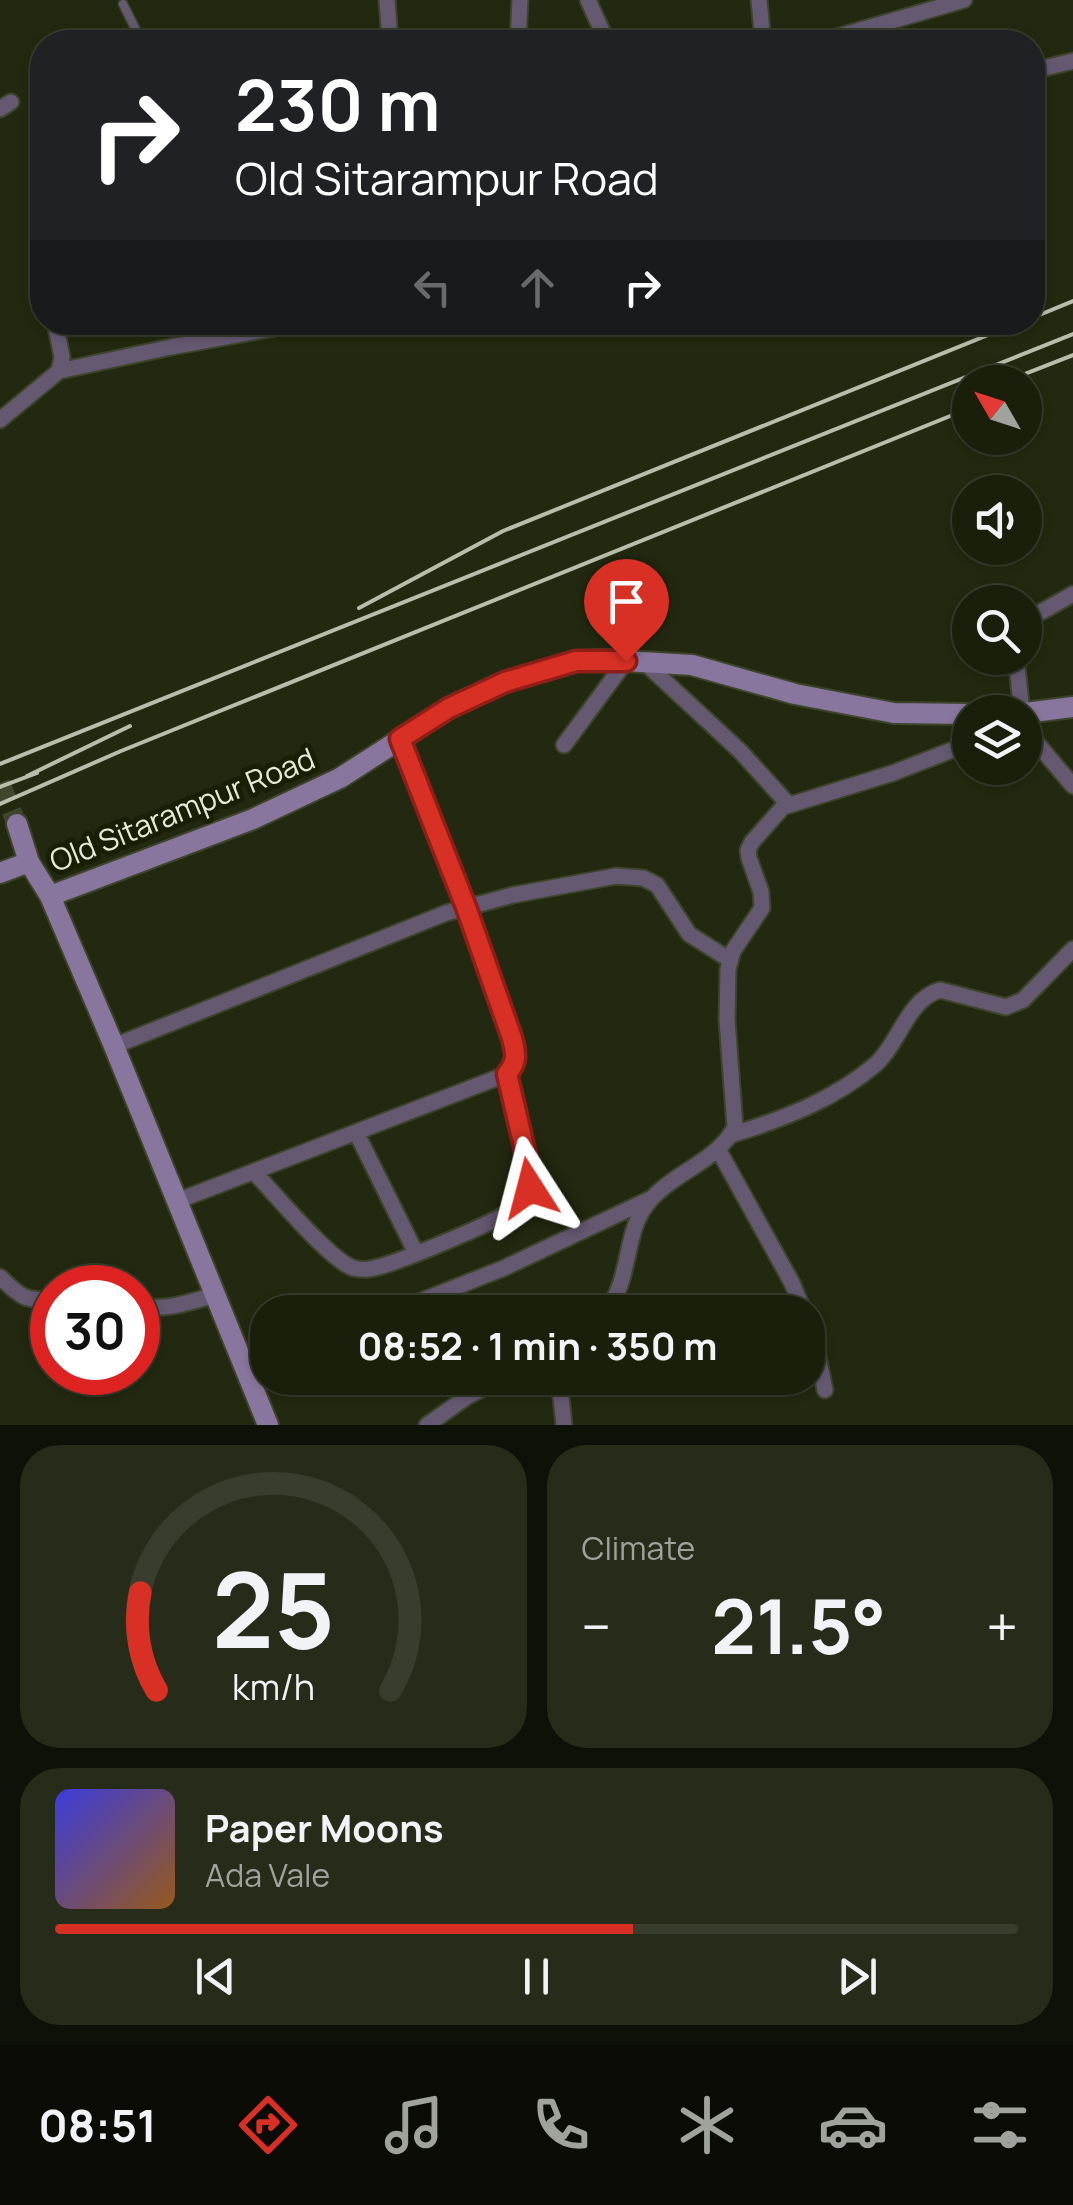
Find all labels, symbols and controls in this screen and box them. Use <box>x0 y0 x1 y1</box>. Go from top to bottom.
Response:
text: 230 m <box>235 56 440 152</box>
icon: right <box>70 70 200 200</box>
text: Old Sitarampur Road <box>235 147 659 209</box>
icon: left <box>405 260 460 315</box>
icon: ahead <box>510 260 565 315</box>
icon: right <box>615 260 670 315</box>
north arrow <box>952 365 1042 455</box>
map controls <box>952 365 1042 785</box>
button: sound <box>952 475 1042 565</box>
pin <box>584 559 669 662</box>
icon: arrive <box>599 574 654 629</box>
button: search <box>952 585 1042 675</box>
button: layers <box>952 695 1042 785</box>
street label: Old Sitarampur Road <box>43 737 321 881</box>
position arrow <box>478 1136 582 1240</box>
speed limit sign: 30 <box>30 1265 160 1395</box>
text: 08:52 · 1 min · 350 m <box>358 1319 717 1371</box>
text: Climate <box>582 1526 695 1570</box>
text: 25 <box>212 1537 335 1679</box>
text: 21.5° <box>711 1574 886 1677</box>
text: − <box>582 1588 611 1664</box>
text: + <box>986 1588 1018 1664</box>
text: km/h <box>232 1662 315 1711</box>
text: Paper Moons <box>205 1801 444 1853</box>
text: Ada Vale <box>205 1853 330 1897</box>
icon: previous <box>188 1949 243 2004</box>
icon: pause <box>509 1949 564 2004</box>
icon: next <box>830 1949 885 2004</box>
icon: directions <box>233 2090 303 2160</box>
icon: music <box>379 2090 449 2160</box>
icon: phone <box>526 2090 596 2160</box>
icon: climate <box>672 2090 742 2160</box>
icon: car <box>818 2090 888 2160</box>
icon: filters <box>965 2090 1035 2160</box>
text: 08:51 <box>38 2094 157 2156</box>

